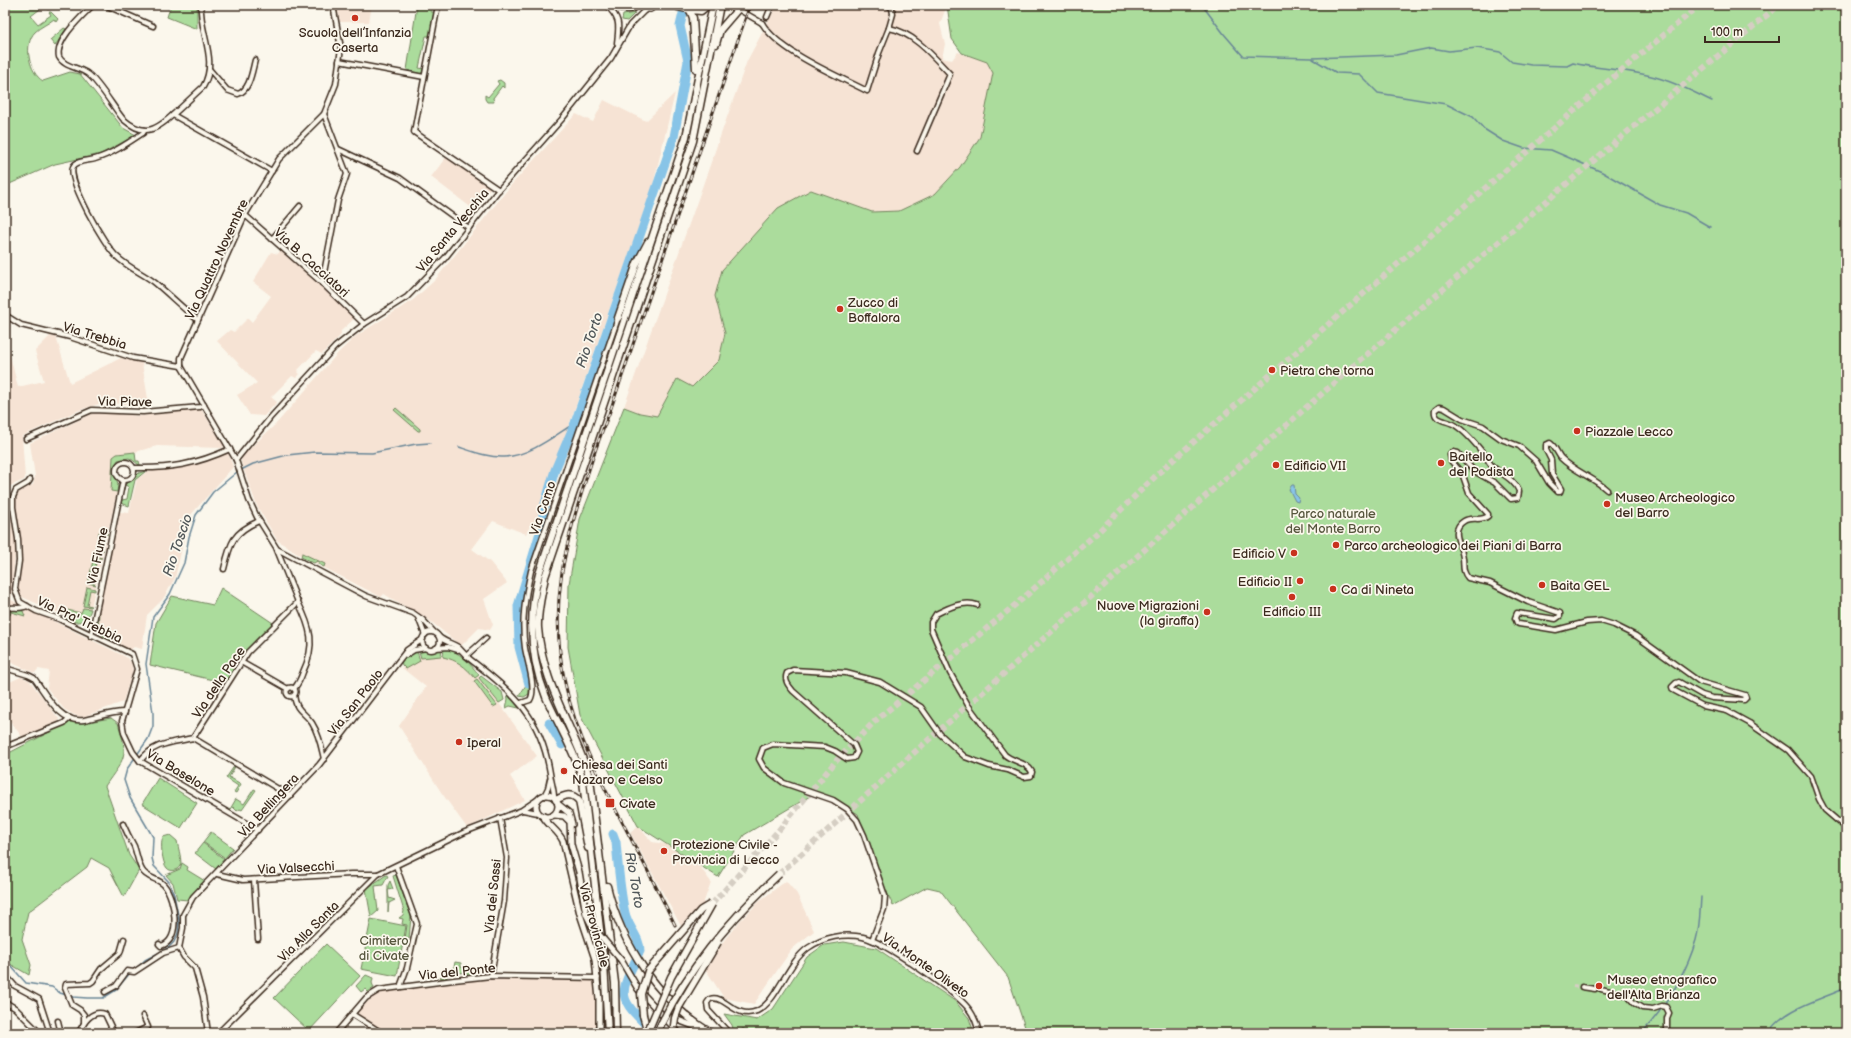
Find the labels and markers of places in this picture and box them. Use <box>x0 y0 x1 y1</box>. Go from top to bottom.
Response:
marker: Scuola dell’Infanzia Caserta <box>350 13 360 23</box>
place label: Scuola dell’Infanzia Caserta <box>299 25 411 56</box>
place label: Zucco di Boffalora <box>847 295 900 326</box>
marker: Zucco di Boffalora <box>835 304 845 314</box>
place label: Pietra che torna <box>1280 363 1374 379</box>
marker: Pietra che torna <box>1267 365 1277 375</box>
place label: Piazzale Lecco <box>1585 424 1673 440</box>
marker: Piazzale Lecco <box>1572 426 1582 436</box>
place label: Baitello del Podista <box>1449 449 1514 480</box>
place label: Edificio VII <box>1284 458 1346 474</box>
marker: Baitello del Podista <box>1436 458 1446 468</box>
marker: Edificio VII <box>1271 460 1281 470</box>
place label: Museo Archeologico del Barro <box>1615 490 1735 521</box>
marker: Museo Archeologico del Barro <box>1602 499 1612 509</box>
place label: Parco archeologico dei Piani di Barra <box>1344 538 1562 554</box>
marker: Parco archeologico dei Piani di Barra <box>1331 540 1341 550</box>
place label: Edificio V <box>1232 546 1286 562</box>
marker: Edificio V <box>1289 548 1299 558</box>
place label: Edificio II <box>1238 574 1292 590</box>
marker: Edificio II <box>1295 576 1305 586</box>
place label: Baita GEL <box>1550 578 1610 594</box>
marker: Baita GEL <box>1537 580 1547 590</box>
place label: Ca di Nineta <box>1341 582 1414 598</box>
marker: Ca di Nineta <box>1328 584 1338 594</box>
marker: Edificio III <box>1287 592 1297 602</box>
place label: Nuove Migrazioni (la giraffa) <box>1097 598 1199 629</box>
place label: Edificio III <box>1263 604 1321 620</box>
marker: Nuove Migrazioni (la giraffa) <box>1202 607 1212 617</box>
place label: Iperal <box>467 735 501 751</box>
marker: Iperal <box>454 737 464 747</box>
place label: Chiesa dei Santi Nazaro e Celso <box>572 757 668 788</box>
marker: Chiesa dei Santi Nazaro e Celso <box>559 766 569 776</box>
place label: Civate <box>619 796 656 812</box>
marker: Civate <box>604 797 616 809</box>
place label: Protezione Civile - Provincia di Lecco <box>672 837 779 868</box>
marker: Protezione Civile - Provincia di Lecco <box>659 846 669 856</box>
place label: Museo etnografico dell'Alta Brianza <box>1607 972 1717 1003</box>
marker: Museo etnografico dell'Alta Brianza <box>1594 981 1604 991</box>

